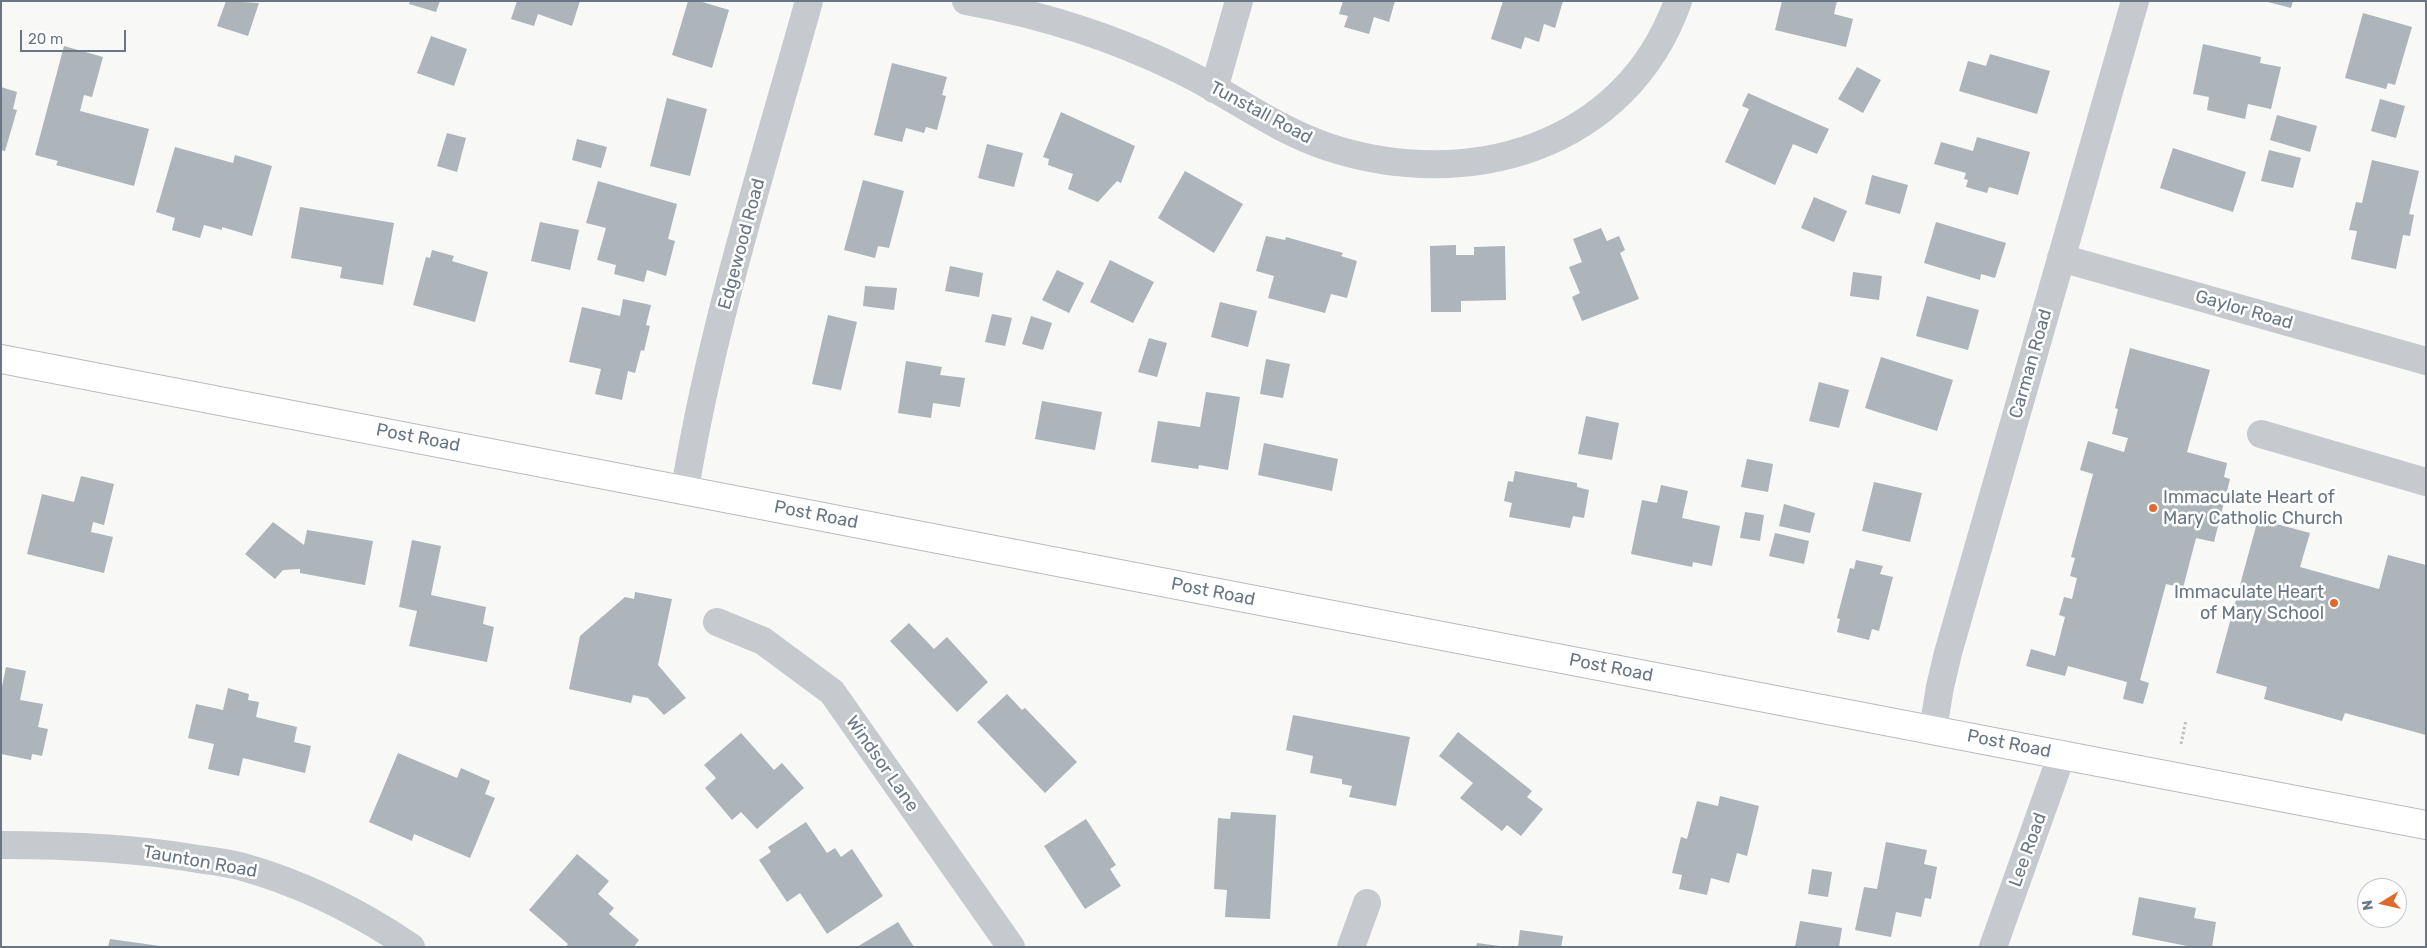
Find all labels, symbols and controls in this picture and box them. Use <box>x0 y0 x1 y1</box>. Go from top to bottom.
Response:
scale bar <box>22 20 129 52</box>
text: 20 m <box>28 30 63 48</box>
street label: Tunstall Road <box>1206 77 1316 149</box>
street label: Edgewood Road <box>714 176 770 312</box>
street label: Gaylor Road <box>2193 286 2295 334</box>
street label: Carman Road <box>2005 307 2057 421</box>
street label: Post Road <box>374 419 462 457</box>
place label: Immaculate Heart of Mary Catholic Church <box>2163 487 2343 530</box>
street label: Post Road <box>772 496 860 534</box>
marker: Immaculate Heart of Mary Catholic Church <box>2147 502 2159 514</box>
street label: Post Road <box>1169 573 1257 611</box>
place label: Immaculate Heart of Mary School <box>2174 582 2324 624</box>
marker: Immaculate Heart of Mary School <box>2328 597 2340 609</box>
street label: Post Road <box>1567 649 1655 687</box>
street label: Windsor Lane <box>841 712 923 816</box>
street label: Post Road <box>1965 725 2053 763</box>
street label: Lee Road <box>2005 810 2051 890</box>
street label: Taunton Road <box>141 841 259 883</box>
north arrow <box>2357 878 2407 928</box>
text: N <box>2358 899 2377 912</box>

